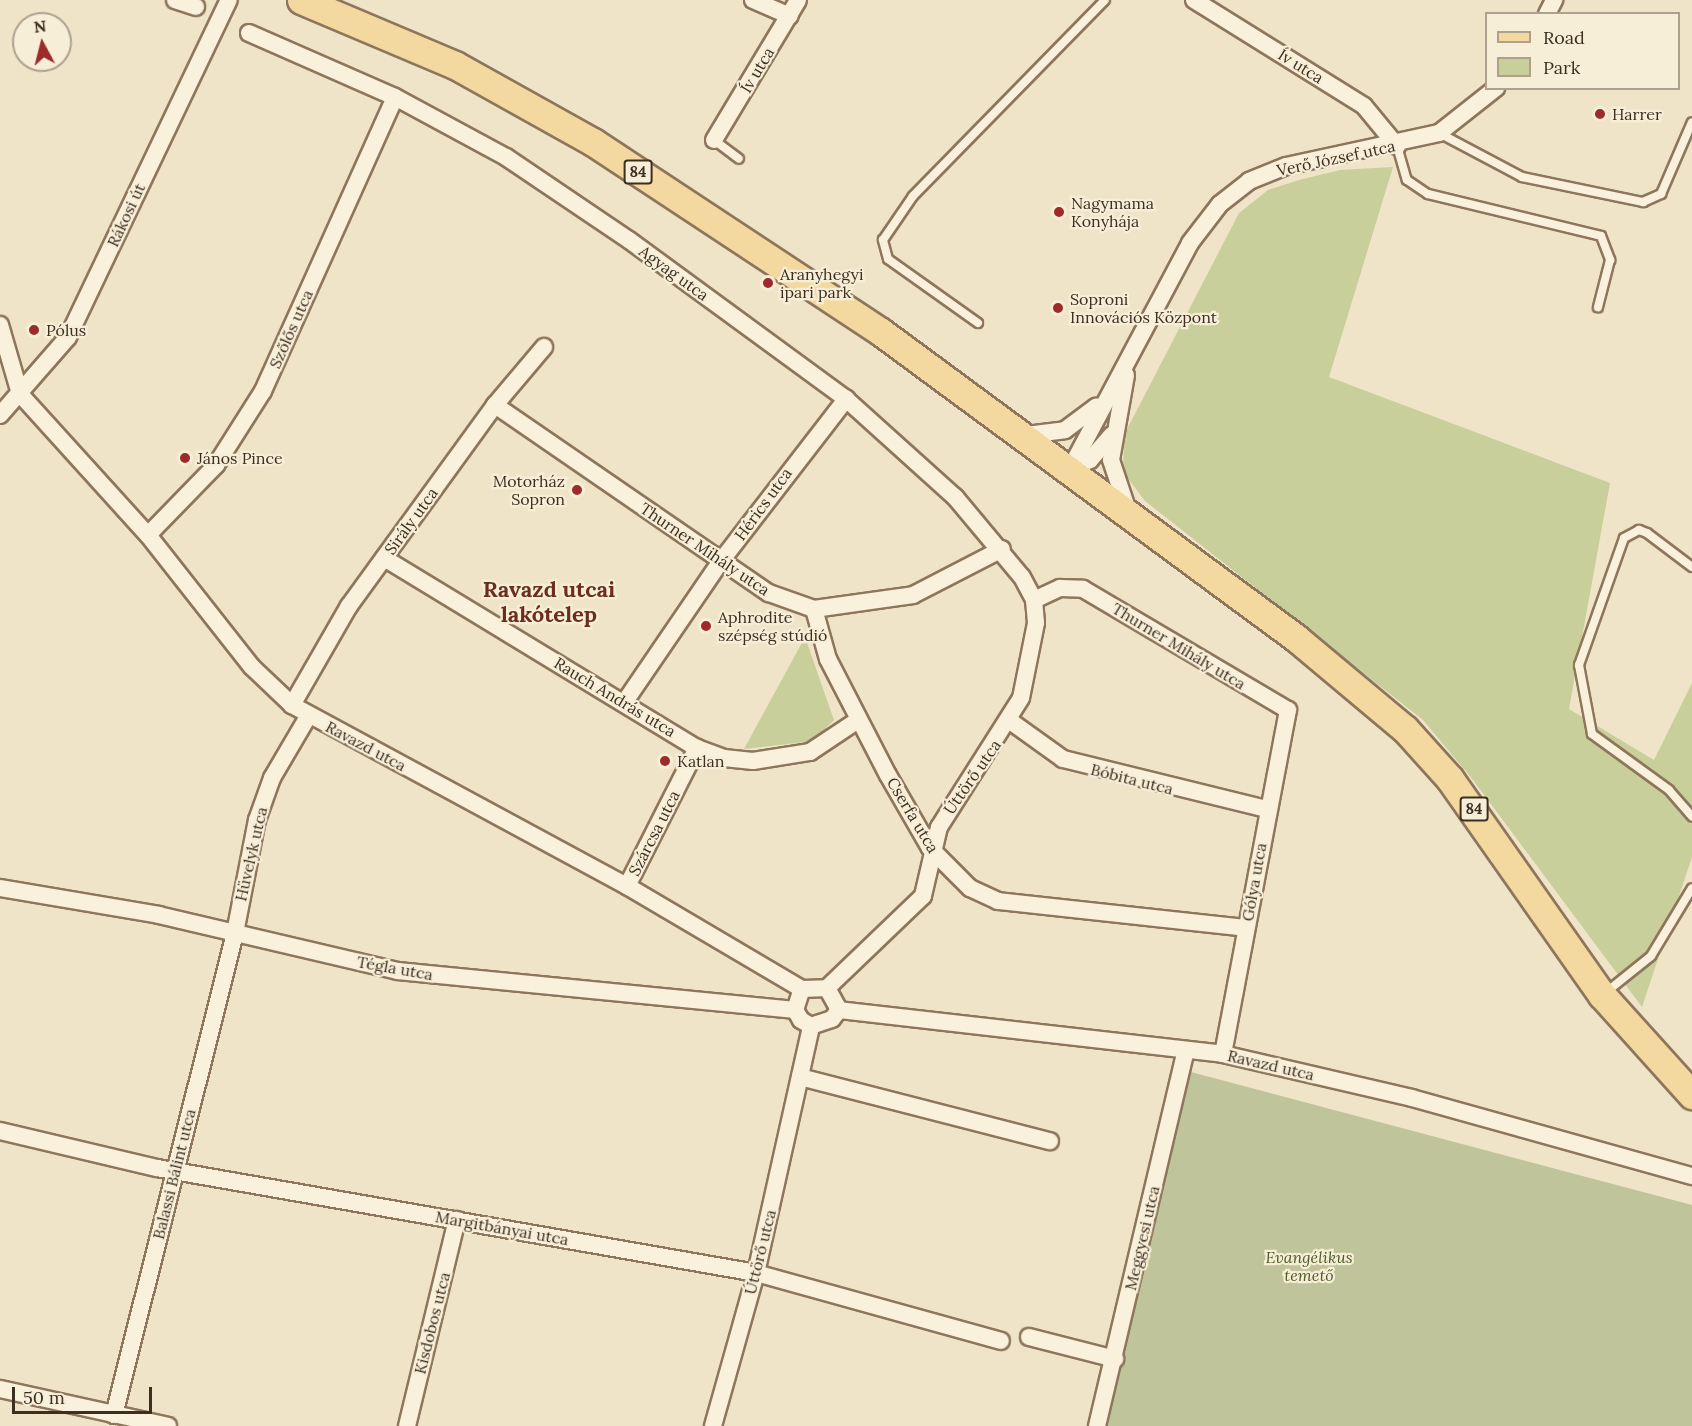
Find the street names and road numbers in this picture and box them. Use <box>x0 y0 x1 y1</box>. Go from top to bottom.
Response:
street label: Ív utca <box>736 44 778 96</box>
street label: Ív utca <box>1275 45 1327 87</box>
street label: Verő József utca <box>1275 136 1397 180</box>
road number: 84 <box>623 160 653 184</box>
street label: Rákosi út <box>103 180 149 250</box>
street label: Agyag utca <box>635 241 713 305</box>
street label: Szőlős utca <box>265 287 317 371</box>
street label: Hérics utca <box>730 464 796 544</box>
street label: Sirály utca <box>380 484 442 558</box>
street label: Thurner Mihály utca <box>637 498 773 600</box>
street label: Thurner Mihály utca <box>1109 599 1249 693</box>
street label: Rauch András utca <box>551 653 679 741</box>
street label: Ravazd utca <box>322 717 410 775</box>
street label: Úttörő utca <box>939 736 1005 818</box>
street label: Bóbita utca <box>1089 759 1175 799</box>
street label: Cserfa utca <box>883 774 943 856</box>
street label: Szárcsa utca <box>624 787 684 879</box>
road number: 84 <box>1459 797 1489 821</box>
street label: Hüvelyk utca <box>231 805 271 903</box>
street label: Gólya utca <box>1238 841 1270 923</box>
street label: Tégla utca <box>356 952 434 984</box>
street label: Ravazd utca <box>1226 1046 1316 1084</box>
street label: Balassi Bálint utca <box>148 1107 200 1241</box>
street label: Meggyesi utca <box>1121 1184 1163 1292</box>
street label: Margitbányai utca <box>434 1207 570 1249</box>
street label: Úttörő utca <box>740 1208 780 1296</box>
street label: Kisdobos utca <box>410 1270 454 1376</box>

